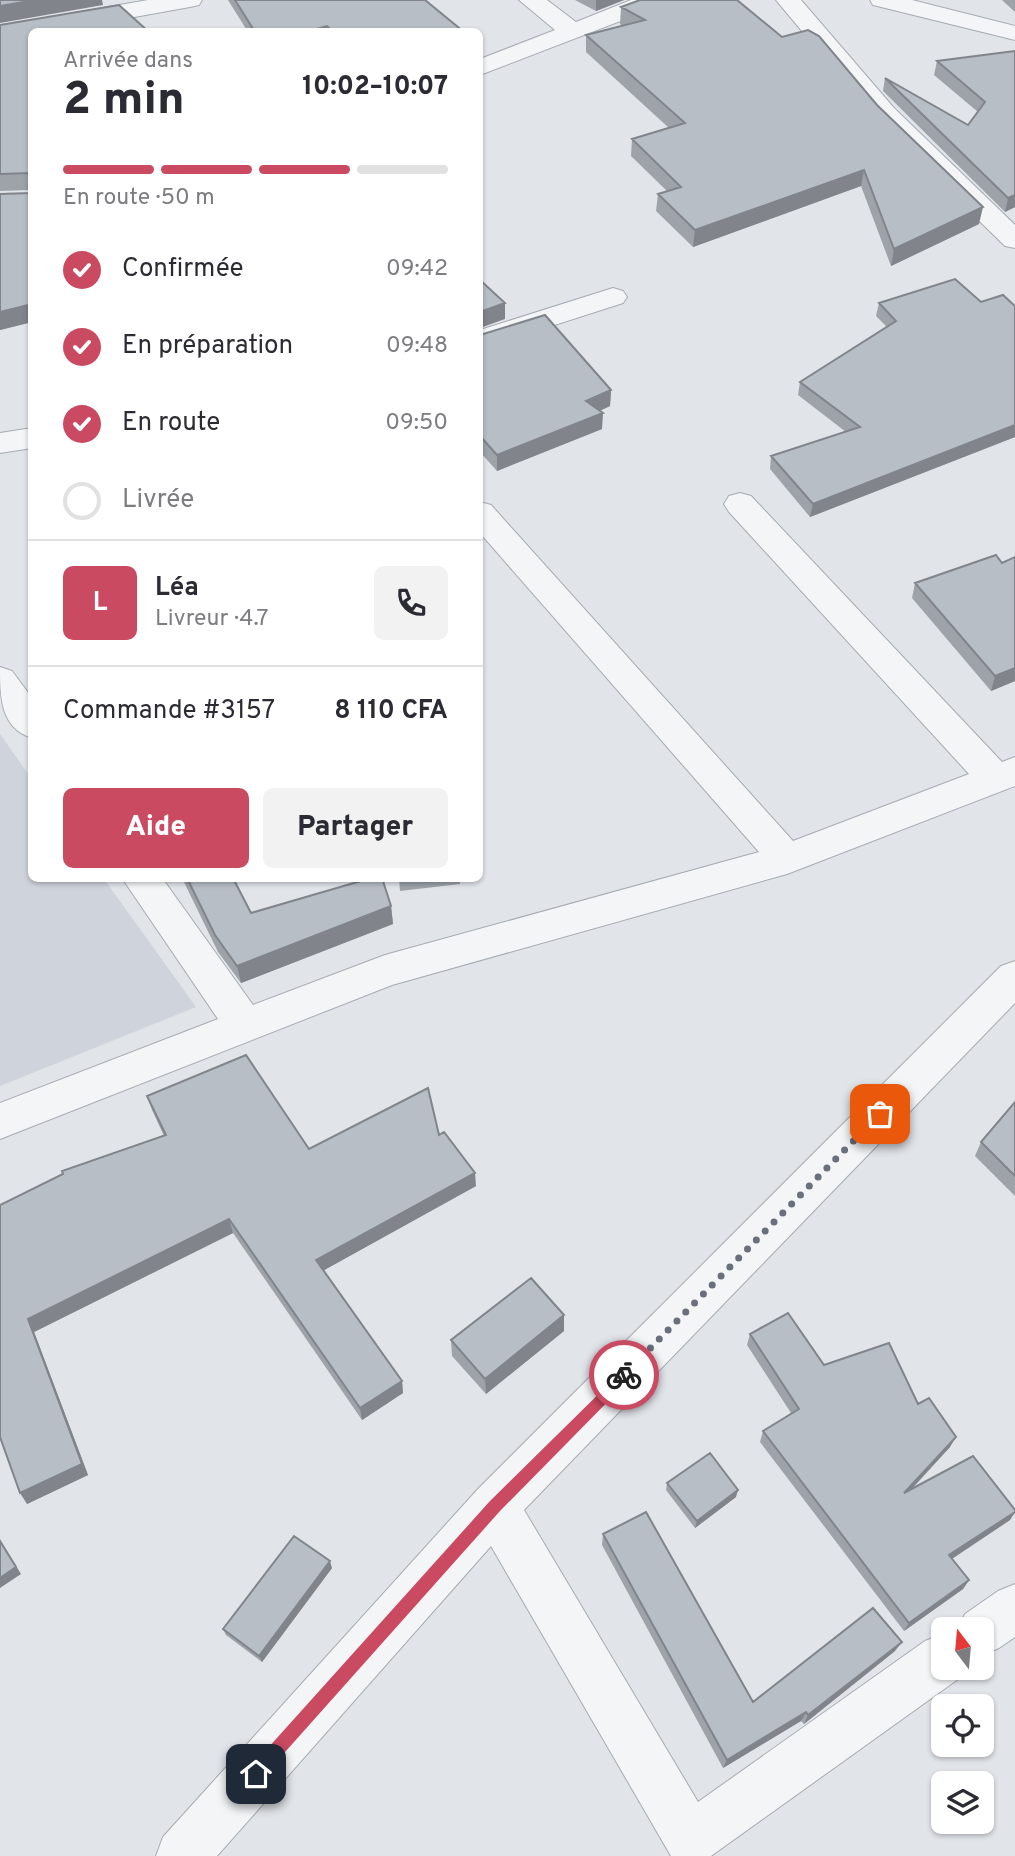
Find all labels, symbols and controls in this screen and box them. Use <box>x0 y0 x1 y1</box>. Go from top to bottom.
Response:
text: Arrivée dans <box>63 47 193 76</box>
text: 10:02–10:07 <box>302 71 448 104</box>
text: 2 min <box>63 72 185 131</box>
text: En route · 50 m <box>63 184 215 213</box>
icon: check <box>63 251 101 289</box>
text: Confirmée <box>122 253 244 286</box>
text: 09:42 <box>386 255 448 284</box>
icon: check <box>63 328 101 366</box>
text: En préparation <box>122 330 293 363</box>
text: 09:48 <box>386 332 448 361</box>
icon: check <box>63 405 101 443</box>
text: En route <box>122 407 220 440</box>
text: 09:50 <box>385 409 448 438</box>
text: Livrée <box>122 484 194 517</box>
button: phone <box>374 566 448 640</box>
text: Léa <box>155 572 199 605</box>
text: L <box>93 587 107 620</box>
text: Livreur · 4.7 <box>155 605 268 634</box>
text: Commande #3157 <box>63 695 275 728</box>
text: 8 110 CFA <box>334 695 448 728</box>
button: Aide <box>63 788 249 868</box>
button: Partager <box>263 788 448 868</box>
pin <box>850 1084 910 1144</box>
icon: bag <box>861 1095 899 1133</box>
courier <box>589 1340 659 1410</box>
icon: bike <box>605 1356 643 1394</box>
north arrow <box>931 1617 994 1680</box>
map controls <box>931 1617 994 1834</box>
button: locate <box>931 1694 994 1757</box>
pin <box>226 1744 286 1804</box>
icon: home <box>237 1755 275 1793</box>
button: layers <box>931 1771 994 1834</box>

